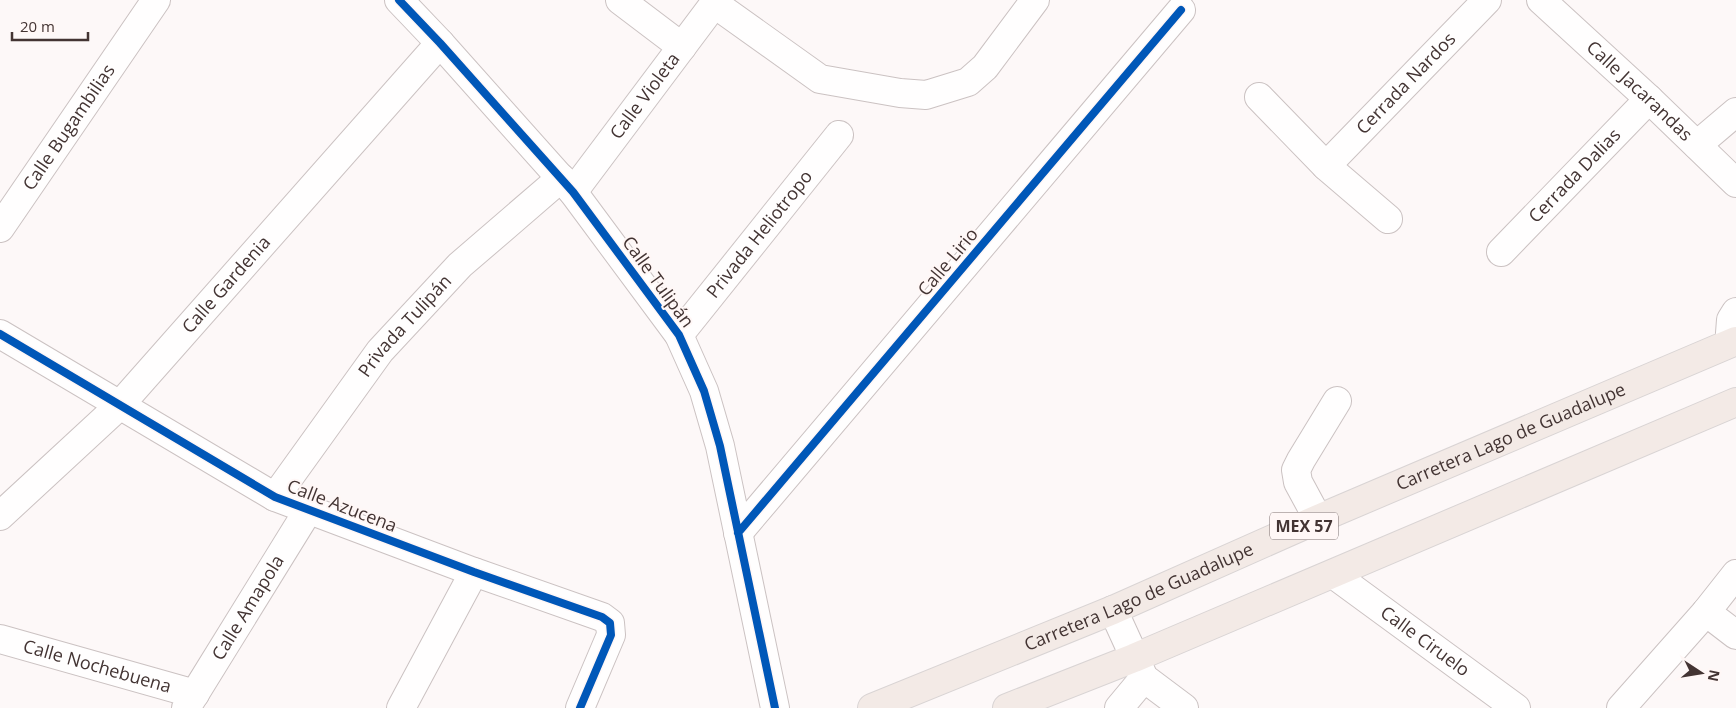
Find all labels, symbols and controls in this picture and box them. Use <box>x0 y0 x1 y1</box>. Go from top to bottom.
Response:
scale bar <box>12 10 89 42</box>
text: 20 m <box>20 16 55 36</box>
street label: Cerrada Nardos <box>1350 27 1460 139</box>
street label: Calle Jacarandas <box>1582 35 1698 146</box>
street label: Calle Violeta <box>604 47 685 144</box>
street label: Calle Bugambilias <box>16 59 120 194</box>
street label: Cerrada Dalias <box>1523 123 1625 228</box>
street label: Privada Heliotropo <box>700 165 817 303</box>
street label: Calle Lirio <box>912 222 983 300</box>
street label: Calle Gardenia <box>176 230 275 338</box>
street label: Calle Tulipán <box>618 231 700 332</box>
street label: Privada Tulipán <box>352 269 456 381</box>
street label: Carretera Lago de Guadalupe <box>1392 377 1629 495</box>
street label: Calle Azucena <box>284 473 401 537</box>
road number: MEX 57 <box>1270 512 1338 540</box>
street label: Carretera Lago de Guadalupe <box>1020 536 1257 656</box>
street label: Calle Amapola <box>206 550 289 664</box>
street label: Calle Ciruelo <box>1376 600 1475 681</box>
street label: Calle Nochebuena <box>21 633 174 698</box>
north arrow <box>1676 648 1726 698</box>
text: N <box>1704 668 1725 683</box>

